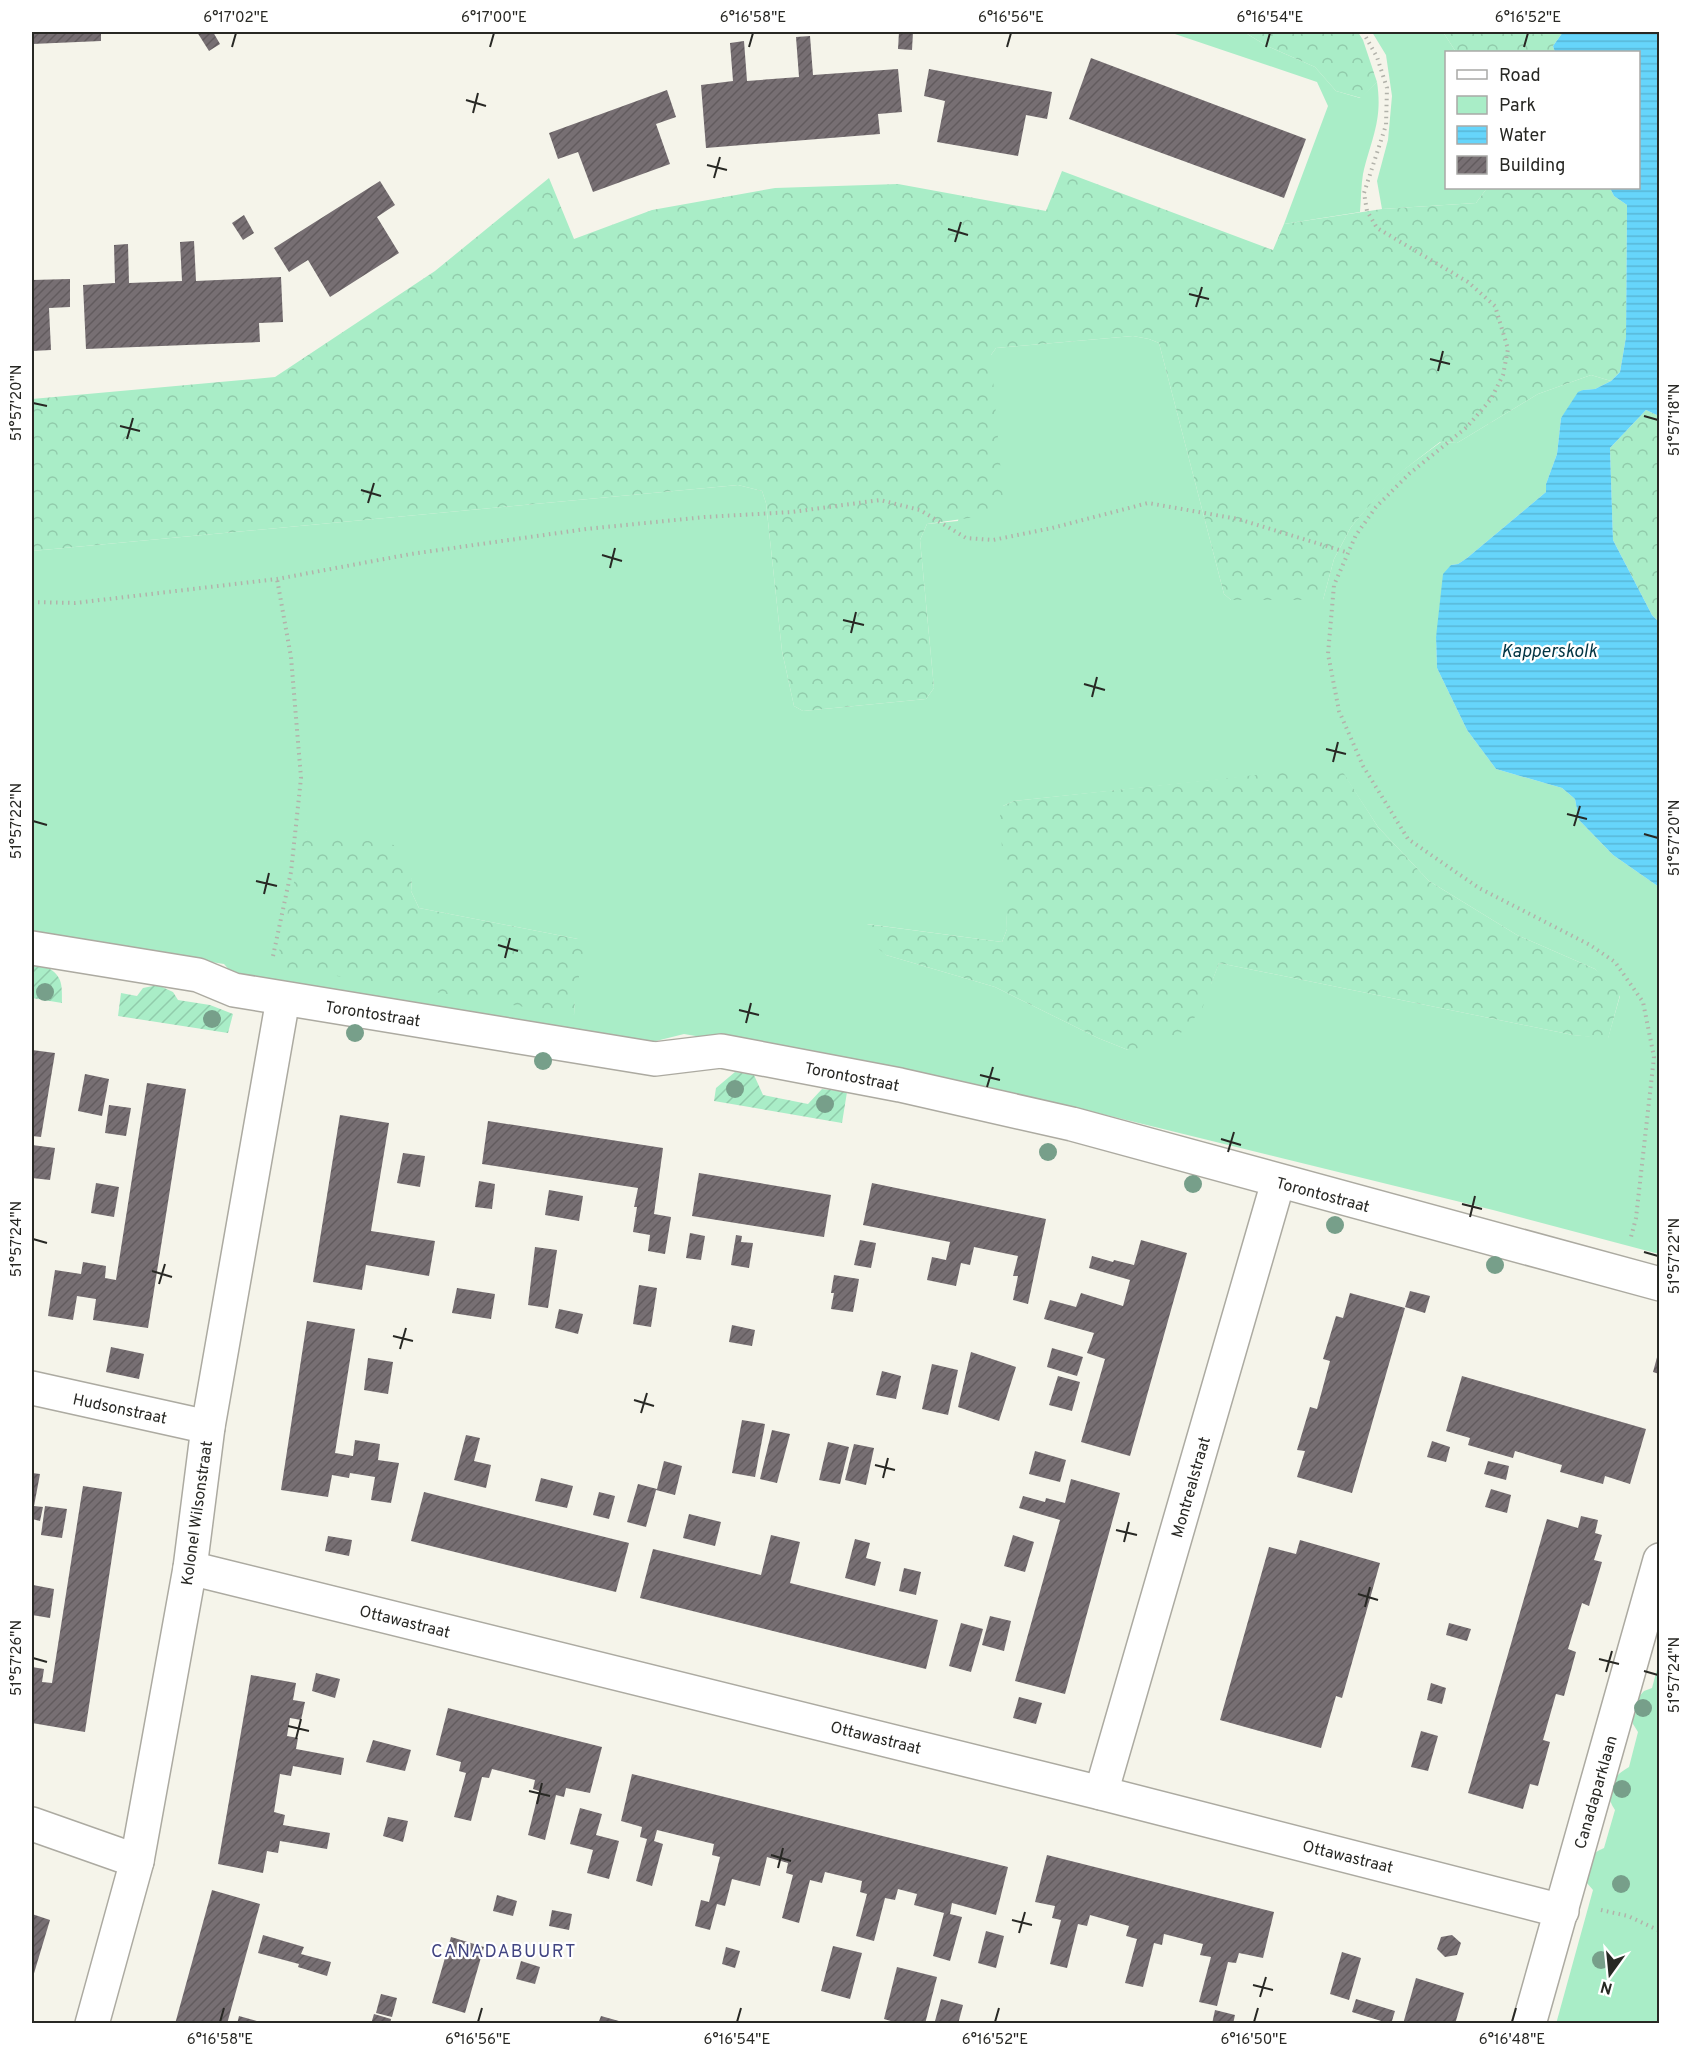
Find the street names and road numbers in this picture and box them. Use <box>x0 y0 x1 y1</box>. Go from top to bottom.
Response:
street label: Torontostraat <box>324 998 422 1032</box>
street label: Torontostraat <box>802 1059 901 1097</box>
street label: Torontostraat <box>1273 1174 1372 1218</box>
street label: Hudsonstraat <box>71 1390 168 1430</box>
street label: Montrealstraat <box>1168 1435 1216 1540</box>
street label: Kolonel Wilsonstraat <box>178 1440 218 1587</box>
street label: Ottawastraat <box>357 1602 452 1644</box>
street label: Ottawastraat <box>828 1718 923 1760</box>
street label: Canadaparklaan <box>1571 1733 1623 1852</box>
street label: Ottawastraat <box>1300 1837 1395 1879</box>

